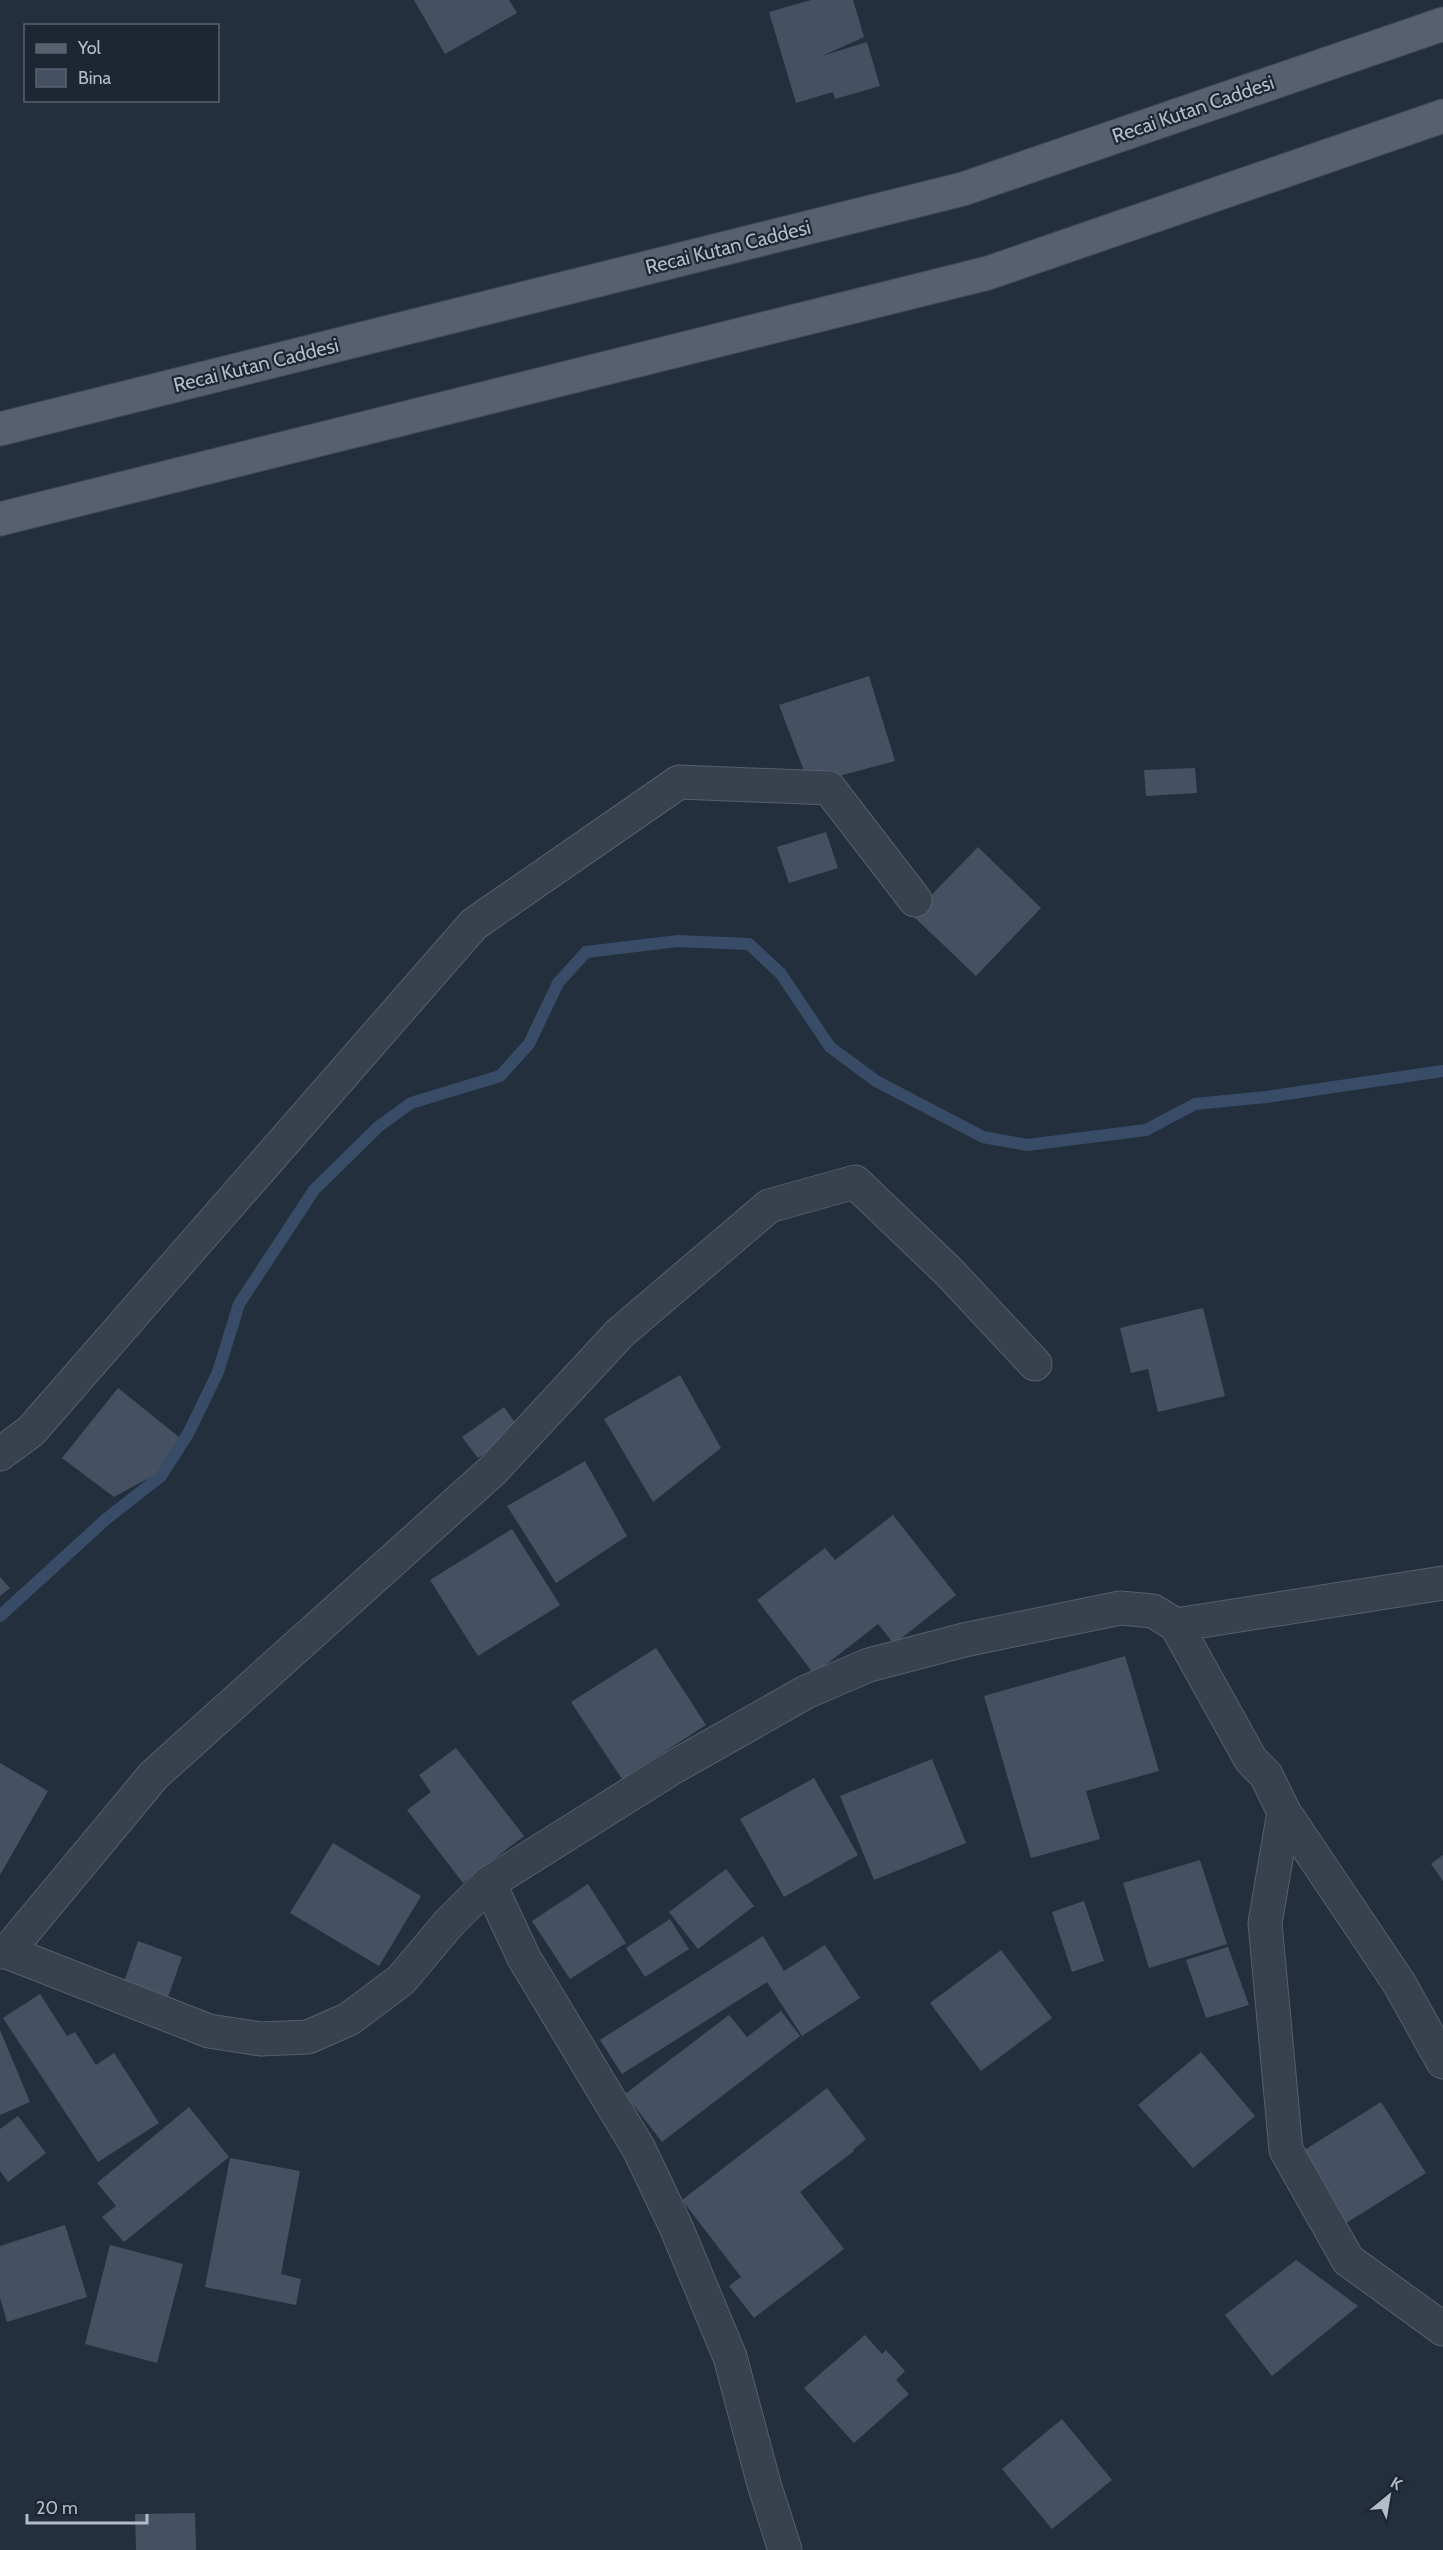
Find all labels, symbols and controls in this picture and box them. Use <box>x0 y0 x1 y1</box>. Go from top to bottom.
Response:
legend <box>24 24 219 102</box>
text: Yol <box>77 37 102 59</box>
text: Bina <box>78 67 112 89</box>
street label: Recai Kutan Caddesi <box>1109 70 1277 148</box>
street label: Recai Kutan Caddesi <box>643 215 813 279</box>
street label: Recai Kutan Caddesi <box>171 333 341 397</box>
north arrow <box>1359 2466 1419 2526</box>
text: K <box>1387 2473 1405 2494</box>
scale bar <box>27 2487 147 2525</box>
text: 20 m <box>36 2497 78 2519</box>

